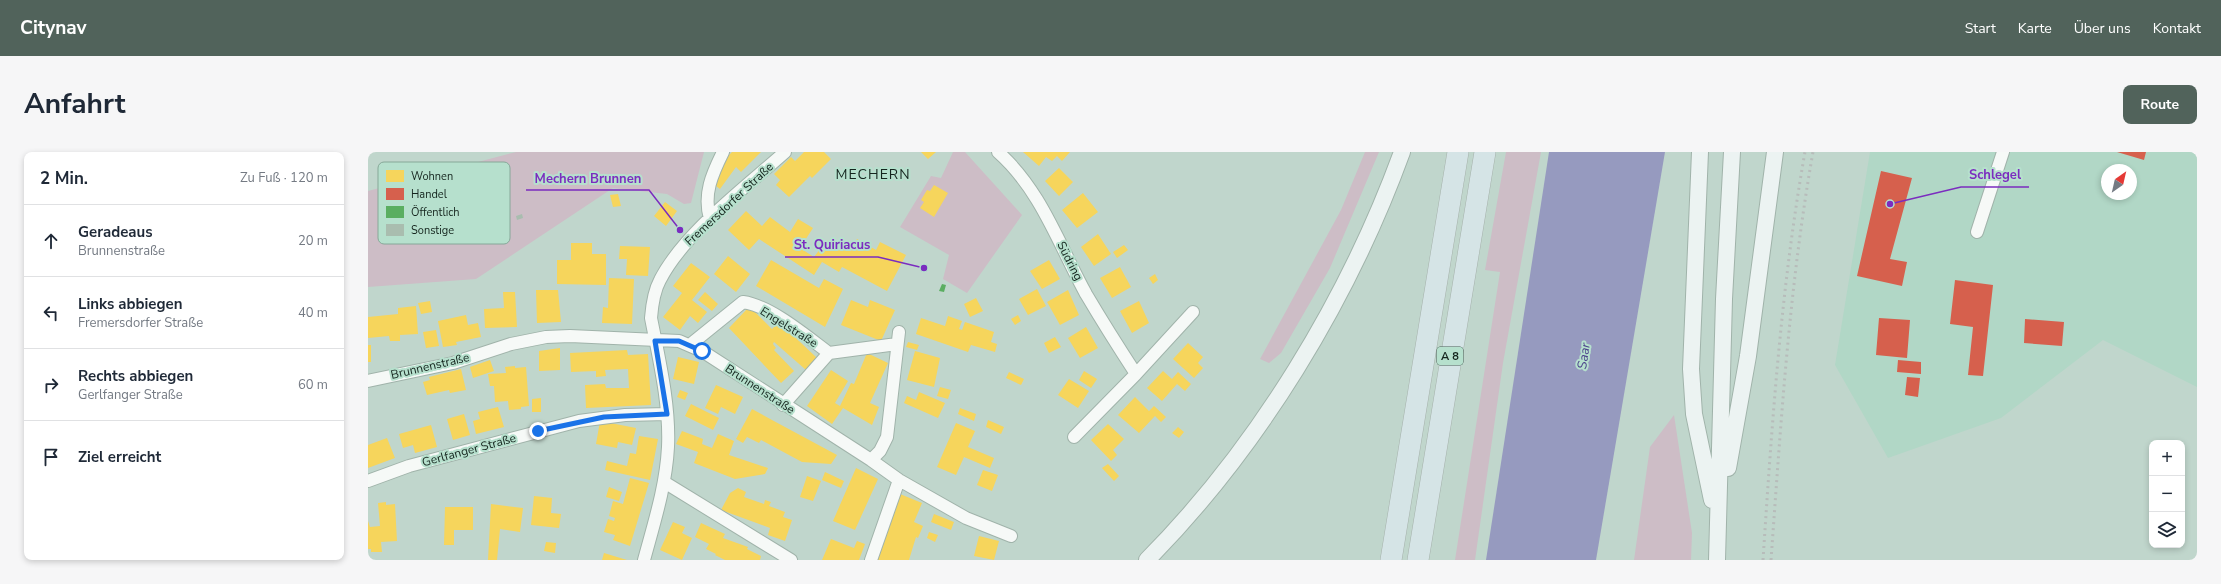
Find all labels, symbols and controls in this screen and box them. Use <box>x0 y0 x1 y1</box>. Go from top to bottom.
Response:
text: Citynav <box>20 15 87 41</box>
text: Start <box>1965 19 1996 38</box>
text: Karte <box>2018 19 2052 38</box>
text: Über uns <box>2074 19 2131 38</box>
text: Kontakt <box>2153 19 2201 38</box>
text: Anfahrt <box>24 85 125 123</box>
button: Route <box>2123 85 2197 124</box>
street label: Fremersdorfer Straße <box>681 159 777 249</box>
legend <box>378 162 510 244</box>
callout: Schlegel <box>1961 162 2029 187</box>
north arrow <box>2101 164 2137 200</box>
callout: Mechern Brunnen <box>526 165 649 190</box>
district label: MECHERN <box>835 165 911 184</box>
text: Schlegel <box>1969 166 2022 184</box>
text: 2 Min. <box>40 167 88 190</box>
text: Zu Fuß · 120 m <box>240 169 328 187</box>
text: Wohnen <box>411 169 453 184</box>
text: Mechern Brunnen <box>535 170 641 188</box>
text: Handel <box>411 187 448 202</box>
text: Öffentlich <box>411 205 460 220</box>
text: Geradeaus <box>78 222 153 242</box>
text: Sonstige <box>411 223 454 238</box>
icon: ahead <box>40 230 62 252</box>
text: 20 m <box>298 232 328 250</box>
callout: St. Quiriacus <box>785 232 878 257</box>
text: St. Quiriacus <box>794 236 870 254</box>
street label: Südring <box>1053 239 1087 283</box>
text: Brunnenstraße <box>78 242 165 260</box>
text: Links abbiegen <box>78 294 182 314</box>
icon: left <box>40 302 62 324</box>
street label: Engelstraße <box>757 303 821 351</box>
text: 40 m <box>298 304 328 322</box>
text: Fremersdorfer Straße <box>78 314 203 332</box>
water label: Saar <box>1573 341 1595 370</box>
route start <box>693 342 711 360</box>
road number: A 8 <box>1437 347 1463 365</box>
street label: Brunnenstraße <box>389 349 471 383</box>
street label: Brunnenstraße <box>722 360 798 418</box>
text: Rechts abbiegen <box>78 366 193 386</box>
icon: right <box>40 374 62 396</box>
text: 60 m <box>298 376 328 394</box>
text: Gerlfanger Straße <box>78 386 183 404</box>
route end <box>529 422 547 440</box>
street label: Gerlfanger Straße <box>420 430 518 470</box>
map controls <box>2149 440 2185 548</box>
button: + <box>2149 440 2185 476</box>
icon: arrive <box>40 446 62 468</box>
text: Ziel erreicht <box>78 447 161 467</box>
button: − <box>2149 476 2185 512</box>
button: layers <box>2149 512 2185 548</box>

